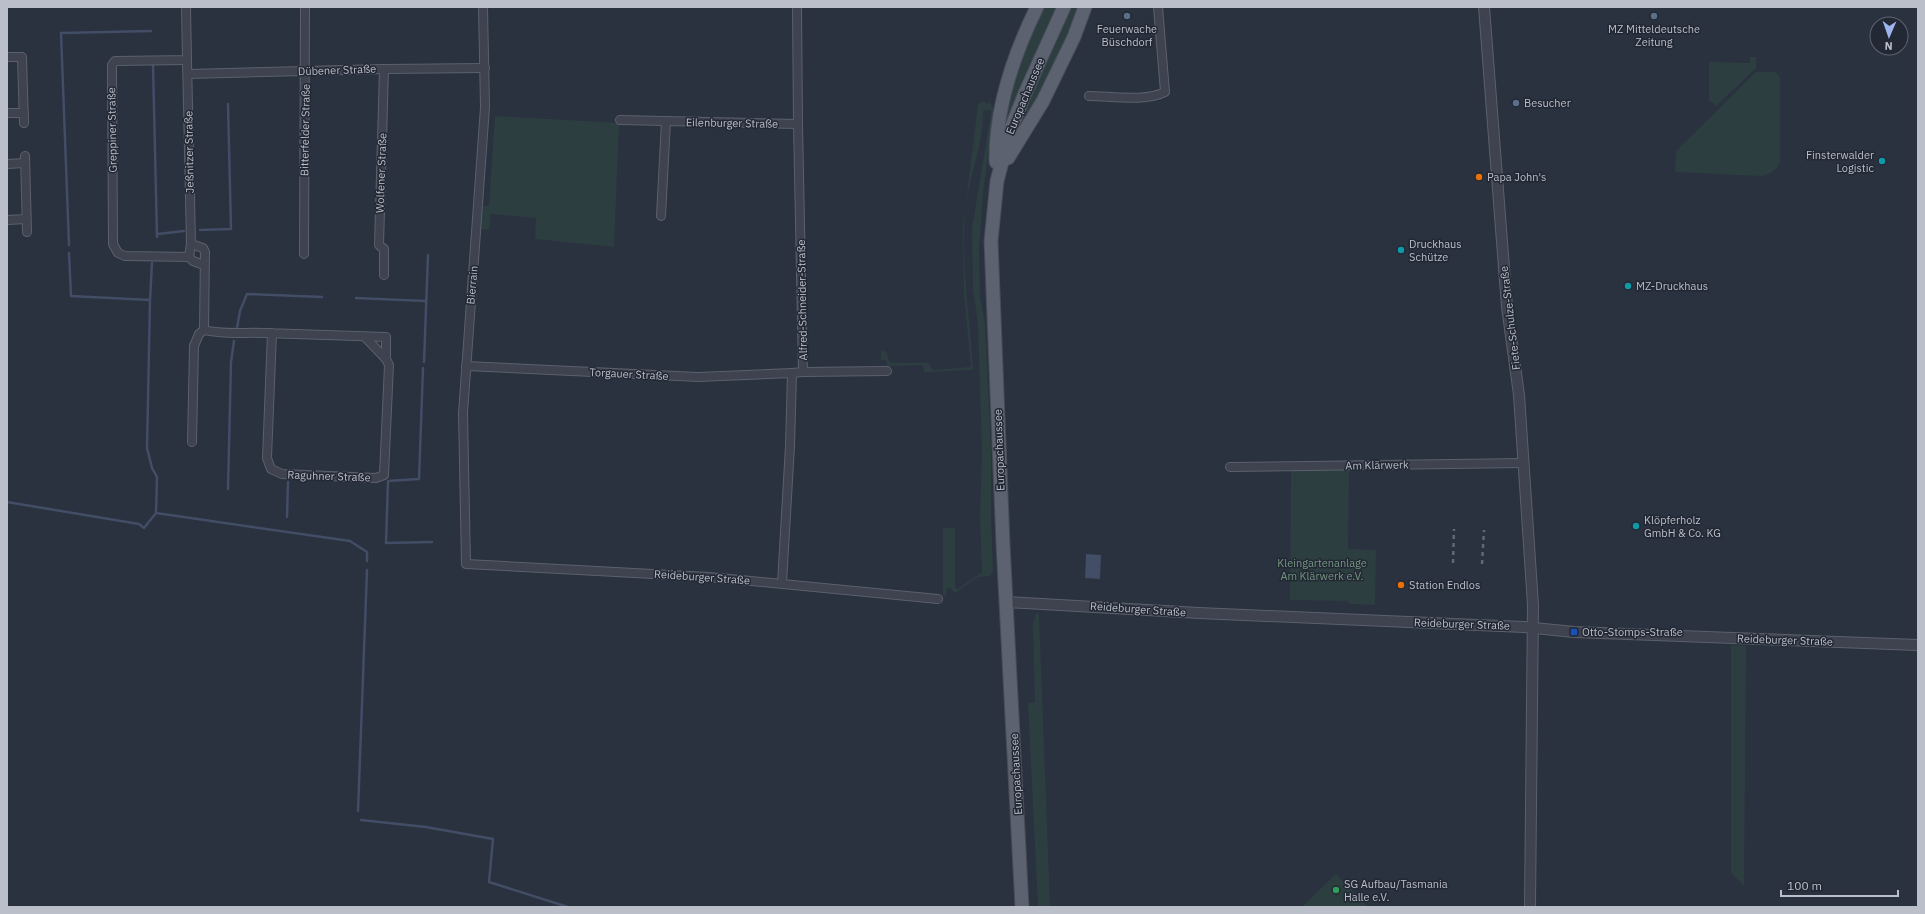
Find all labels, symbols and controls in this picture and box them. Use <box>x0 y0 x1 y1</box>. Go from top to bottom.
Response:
marker: Feuerwache Büschdorf <box>1122 11 1132 21</box>
marker: MZ Mitteldeutsche Zeitung <box>1649 11 1659 21</box>
north arrow <box>1869 16 1909 56</box>
place label: Feuerwache Büschdorf <box>1097 22 1157 49</box>
place label: MZ Mitteldeutsche Zeitung <box>1608 22 1700 49</box>
text: N <box>1884 39 1893 53</box>
street label: Europachaussee <box>1003 56 1047 136</box>
street label: Dübener Straße <box>298 62 376 78</box>
street label: Bitterfelder Straße <box>297 84 313 176</box>
street label: Greppiner Straße <box>104 87 120 173</box>
place label: Besucher <box>1524 96 1571 110</box>
marker: Besucher <box>1511 98 1521 108</box>
street label: Jeßnitzer Straße <box>181 111 197 193</box>
street label: Eilenburger Straße <box>686 115 778 131</box>
street label: Wolfener Straße <box>373 133 389 213</box>
place label: Finsterwalder Logistic <box>1806 148 1874 175</box>
marker: Finsterwalder Logistic <box>1877 156 1887 166</box>
place label: Papa John's <box>1487 170 1546 184</box>
marker: Papa John's <box>1474 172 1484 182</box>
place label: Druckhaus Schütze <box>1409 237 1462 264</box>
street label: Alfred-Schneider-Straße <box>794 239 810 361</box>
marker: Druckhaus Schütze <box>1396 245 1406 255</box>
street label: Bierrain <box>463 265 481 305</box>
street label: Fiete-Schulze-Straße <box>1497 265 1523 371</box>
place label: MZ-Druckhaus <box>1636 279 1708 293</box>
marker: MZ-Druckhaus <box>1623 281 1633 291</box>
street label: Torgauer Straße <box>589 365 669 383</box>
street label: Europachaussee <box>991 409 1007 491</box>
street label: Am Klärwerk <box>1345 457 1409 473</box>
street label: Raguhner Straße <box>287 468 371 484</box>
place label: Klöpferholz GmbH & Co. KG <box>1644 513 1721 540</box>
marker: Klöpferholz GmbH & Co. KG <box>1631 521 1641 531</box>
park label: Kleingartenanlage Am Klärwerk e.V. <box>1277 556 1367 583</box>
street label: Reideburger Straße <box>654 567 750 587</box>
place label: Station Endlos <box>1409 578 1480 592</box>
marker: Station Endlos <box>1396 580 1406 590</box>
street label: Reideburger Straße <box>1090 599 1186 619</box>
street label: Reideburger Straße <box>1414 615 1510 633</box>
place label: Otto-Stomps-Straße <box>1582 625 1683 639</box>
marker: Otto-Stomps-Straße <box>1569 627 1579 637</box>
street label: Reideburger Straße <box>1737 631 1833 649</box>
street label: Europachaussee <box>1007 733 1025 815</box>
scale bar <box>1781 872 1898 898</box>
place label: SG Aufbau/Tasmania Halle e.V. <box>1344 877 1448 904</box>
text: 100 m <box>1787 878 1822 893</box>
marker: SG Aufbau/Tasmania Halle e.V. <box>1331 885 1341 895</box>

